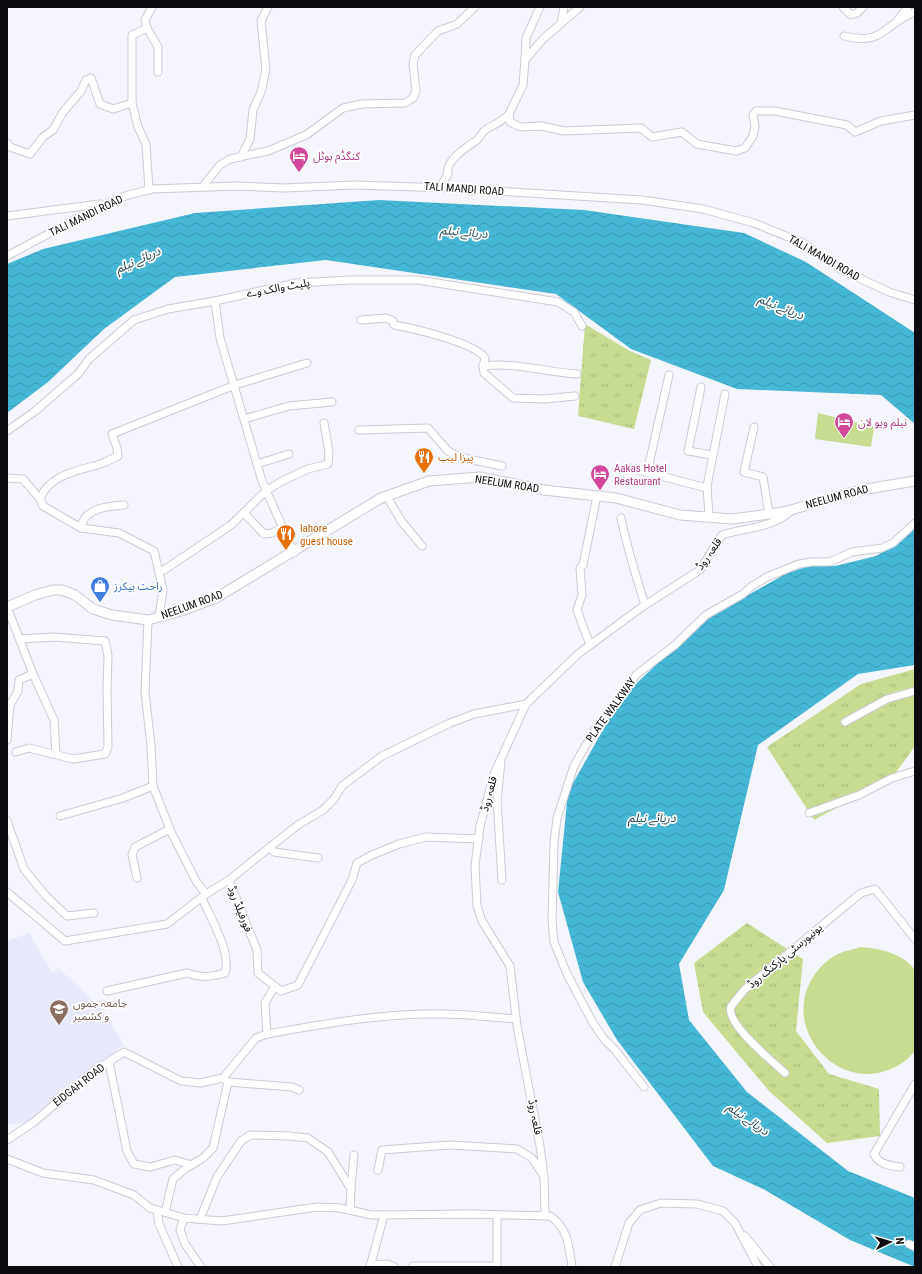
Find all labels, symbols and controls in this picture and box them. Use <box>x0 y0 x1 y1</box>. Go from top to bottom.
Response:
hotel icon: کنگڈم ہوٹل <box>288 145 310 173</box>
place label: کنگڈم ہوٹل <box>313 149 361 164</box>
street label: TALI MANDI ROAD <box>424 180 504 198</box>
street label: TALI MANDI ROAD <box>47 193 125 239</box>
water label: دریائے نیلم <box>439 223 489 243</box>
street label: TALI MANDI ROAD <box>786 232 862 284</box>
water label: دریائے نیلم <box>113 244 164 278</box>
street label: پلیٹ والک وے <box>245 276 311 301</box>
water label: دریائے نیلم <box>755 291 806 324</box>
hotel icon: نیلم ویو لان <box>833 411 855 439</box>
place label: نیلم ویو لان <box>858 416 907 431</box>
restaurant icon: پیزا لیب <box>413 446 435 474</box>
place label: پیزا لیب <box>438 451 474 465</box>
place label: Aakas Hotel Restaurant <box>614 462 667 488</box>
hotel icon: Aakas Hotel Restaurant <box>589 463 611 491</box>
street label: NEELUM ROAD <box>474 473 540 495</box>
street label: NEELUM ROAD <box>804 482 870 512</box>
place label: lahore guest house <box>300 522 353 548</box>
restaurant icon: lahore guest house <box>275 523 297 551</box>
street label: قلعہ روڈ <box>693 535 725 572</box>
shop icon: راحت بیکرز <box>89 575 111 603</box>
place label: راحت بیکرز <box>113 580 162 593</box>
street label: NEELUM ROAD <box>159 588 225 622</box>
street label: PLATE WALKWAY <box>583 675 639 745</box>
street label: قلعہ روڈ <box>478 775 500 813</box>
water label: دریائے نیلم <box>627 811 676 827</box>
street label: فورفیلڈ روڈ <box>225 884 255 934</box>
street label: یونیورسٹی پارکنگ روڈ <box>745 921 826 992</box>
place label: جامعہ جموں و کشمیر <box>72 997 128 1023</box>
school or university icon: جامعہ جموں و کشمیر <box>48 998 70 1026</box>
street label: EIDGAH ROAD <box>51 1061 107 1109</box>
street label: قلعہ روڈ <box>525 1098 545 1136</box>
water label: دریائے نیلم <box>723 1099 772 1140</box>
north arrow <box>870 1222 910 1262</box>
text: N <box>893 1237 906 1245</box>

